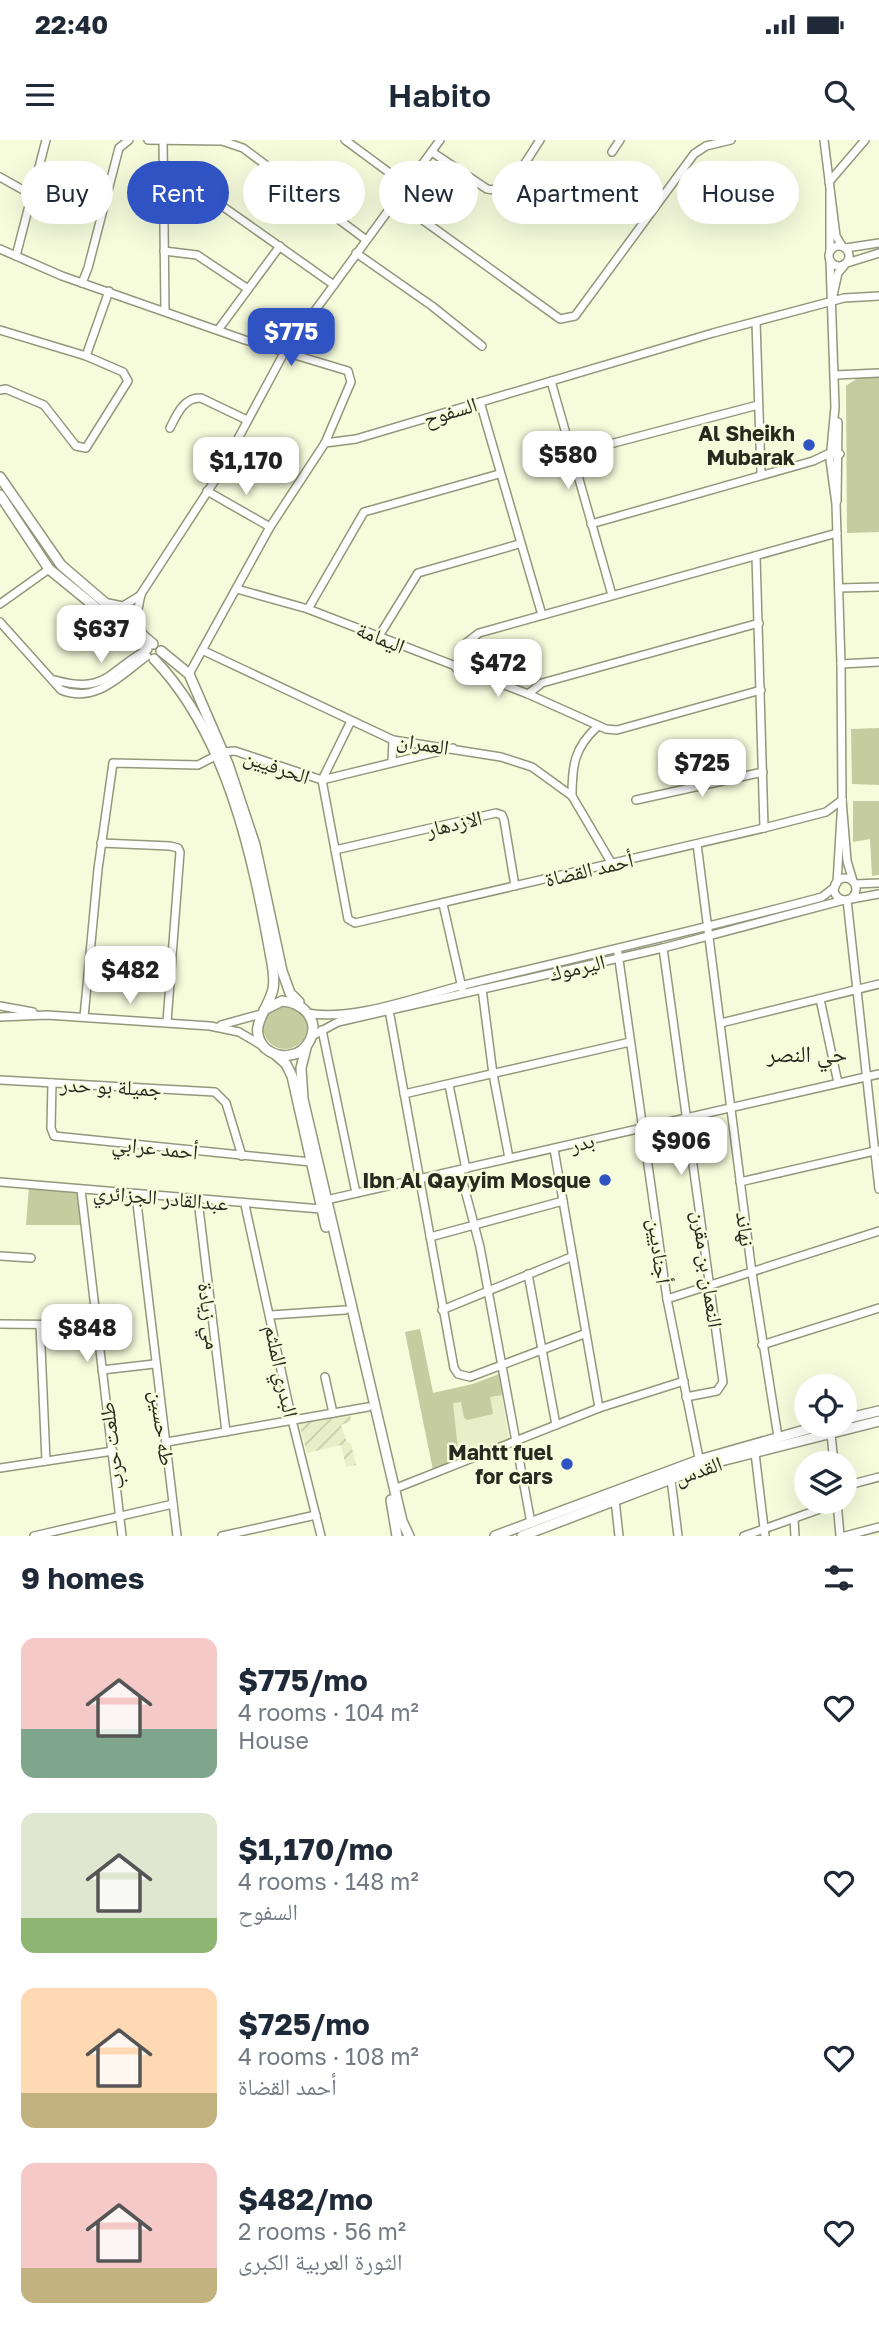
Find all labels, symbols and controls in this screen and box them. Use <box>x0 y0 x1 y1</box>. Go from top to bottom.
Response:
text: 22:40 <box>35 9 108 40</box>
icon: menu <box>21 76 59 114</box>
text: Habito <box>388 76 491 114</box>
icon: search <box>820 76 858 114</box>
chip: Buy <box>21 161 113 224</box>
chip: Rent <box>127 161 229 224</box>
chip: Filters <box>243 161 365 224</box>
chip: New <box>379 161 478 224</box>
chip: Apartment <box>492 161 663 224</box>
chip: House <box>677 161 799 224</box>
pin: $775 <box>250 308 332 368</box>
text: $775 <box>264 317 318 345</box>
street label: السفوح <box>420 391 480 432</box>
place label: Al Sheikh Mubarak <box>698 420 795 470</box>
pin: $580 <box>527 432 609 491</box>
marker: Al Sheikh Mubarak <box>801 437 817 453</box>
pin: $1,170 <box>189 438 303 497</box>
text: $580 <box>538 440 598 468</box>
text: $1,170 <box>209 446 283 474</box>
pin: $637 <box>60 606 142 665</box>
text: $637 <box>73 614 129 642</box>
street label: اليمامة <box>353 616 409 658</box>
pin: $472 <box>457 640 539 699</box>
text: $472 <box>470 648 526 676</box>
street label: العمران <box>395 726 451 760</box>
pin: $725 <box>661 740 743 799</box>
street label: الحرفيين <box>240 743 313 790</box>
text: $725 <box>674 748 730 776</box>
street label: الازدهار <box>422 804 485 842</box>
street label: أحمد القضاة <box>542 846 636 892</box>
pin: $482 <box>89 946 171 1006</box>
street label: اليرموك <box>546 948 608 986</box>
text: $482 <box>101 955 159 983</box>
district label: حي النصر <box>766 1039 847 1073</box>
street label: جميلة بو حدر <box>59 1070 162 1102</box>
pin: $906 <box>640 1118 722 1177</box>
text: $906 <box>651 1126 711 1154</box>
street label: بدر <box>566 1127 597 1158</box>
street label: أحمد عرابي <box>110 1130 199 1169</box>
place label: Ibn Al Qayyim Mosque <box>362 1167 591 1193</box>
marker: Ibn Al Qayyim Mosque <box>597 1172 613 1188</box>
street label: عبدالقادر الجزائري <box>92 1178 230 1220</box>
street label: النعمان بن مقرن <box>686 1209 729 1329</box>
street label: نهاند <box>731 1210 761 1248</box>
street label: أجناديين <box>642 1217 677 1285</box>
street label: مي زيادة <box>189 1281 227 1351</box>
pin: $848 <box>46 1304 128 1364</box>
text: $848 <box>57 1313 117 1341</box>
street label: البدري الملثم <box>255 1322 304 1420</box>
map controls <box>794 1374 857 1514</box>
button: locate <box>794 1374 857 1437</box>
street label: طه حسين <box>144 1389 181 1467</box>
street label: طلعت حرب <box>93 1401 129 1491</box>
place label: Mahtt fuel for cars <box>448 1439 553 1489</box>
street label: القدس <box>671 1450 726 1491</box>
button: layers <box>794 1451 857 1514</box>
marker: Mahtt fuel for cars <box>559 1456 575 1472</box>
icon: filters <box>820 1559 858 1597</box>
text: 9 homes <box>21 1560 144 1596</box>
text: $775/mo <box>238 1662 368 1698</box>
icon: home <box>77 1666 161 1750</box>
icon: heart <box>820 1689 858 1727</box>
text: 4 rooms · 104 m² <box>238 1698 419 1726</box>
text: House <box>238 1726 309 1754</box>
text: $1,170/mo <box>238 1831 393 1867</box>
icon: home <box>77 1841 161 1925</box>
icon: heart <box>820 1864 858 1902</box>
text: 4 rooms · 148 m² <box>238 1867 419 1895</box>
text: السفوح <box>238 1897 298 1925</box>
text: $725/mo <box>238 2006 370 2042</box>
icon: home <box>77 2016 161 2100</box>
icon: heart <box>820 2039 858 2077</box>
text: 4 rooms · 108 m² <box>238 2042 419 2070</box>
text: أحمد القضاة <box>238 2072 337 2100</box>
text: $482/mo <box>238 2181 373 2217</box>
icon: home <box>77 2191 161 2275</box>
icon: heart <box>820 2214 858 2252</box>
text: 2 rooms · 56 m² <box>238 2217 406 2245</box>
text: الثورة العربية الكبرى <box>238 2247 402 2275</box>

